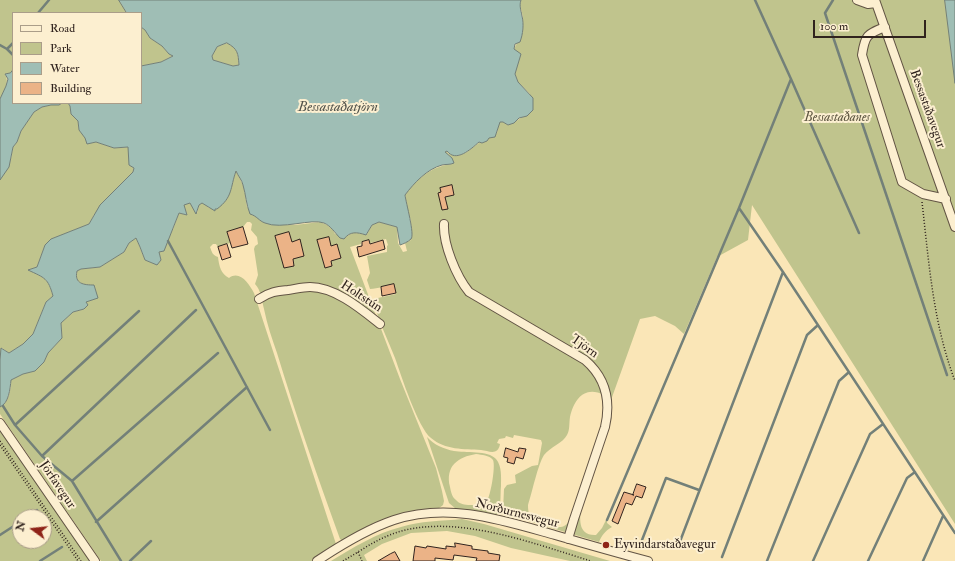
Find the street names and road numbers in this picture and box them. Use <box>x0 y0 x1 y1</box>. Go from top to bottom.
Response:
street label: Bessastaðavegur <box>906 68 948 150</box>
street label: Holtstún <box>337 278 385 316</box>
street label: Tjörn <box>567 332 601 362</box>
street label: Jörfavegur <box>35 458 79 512</box>
street label: Norðurnesvegur <box>474 496 560 532</box>

